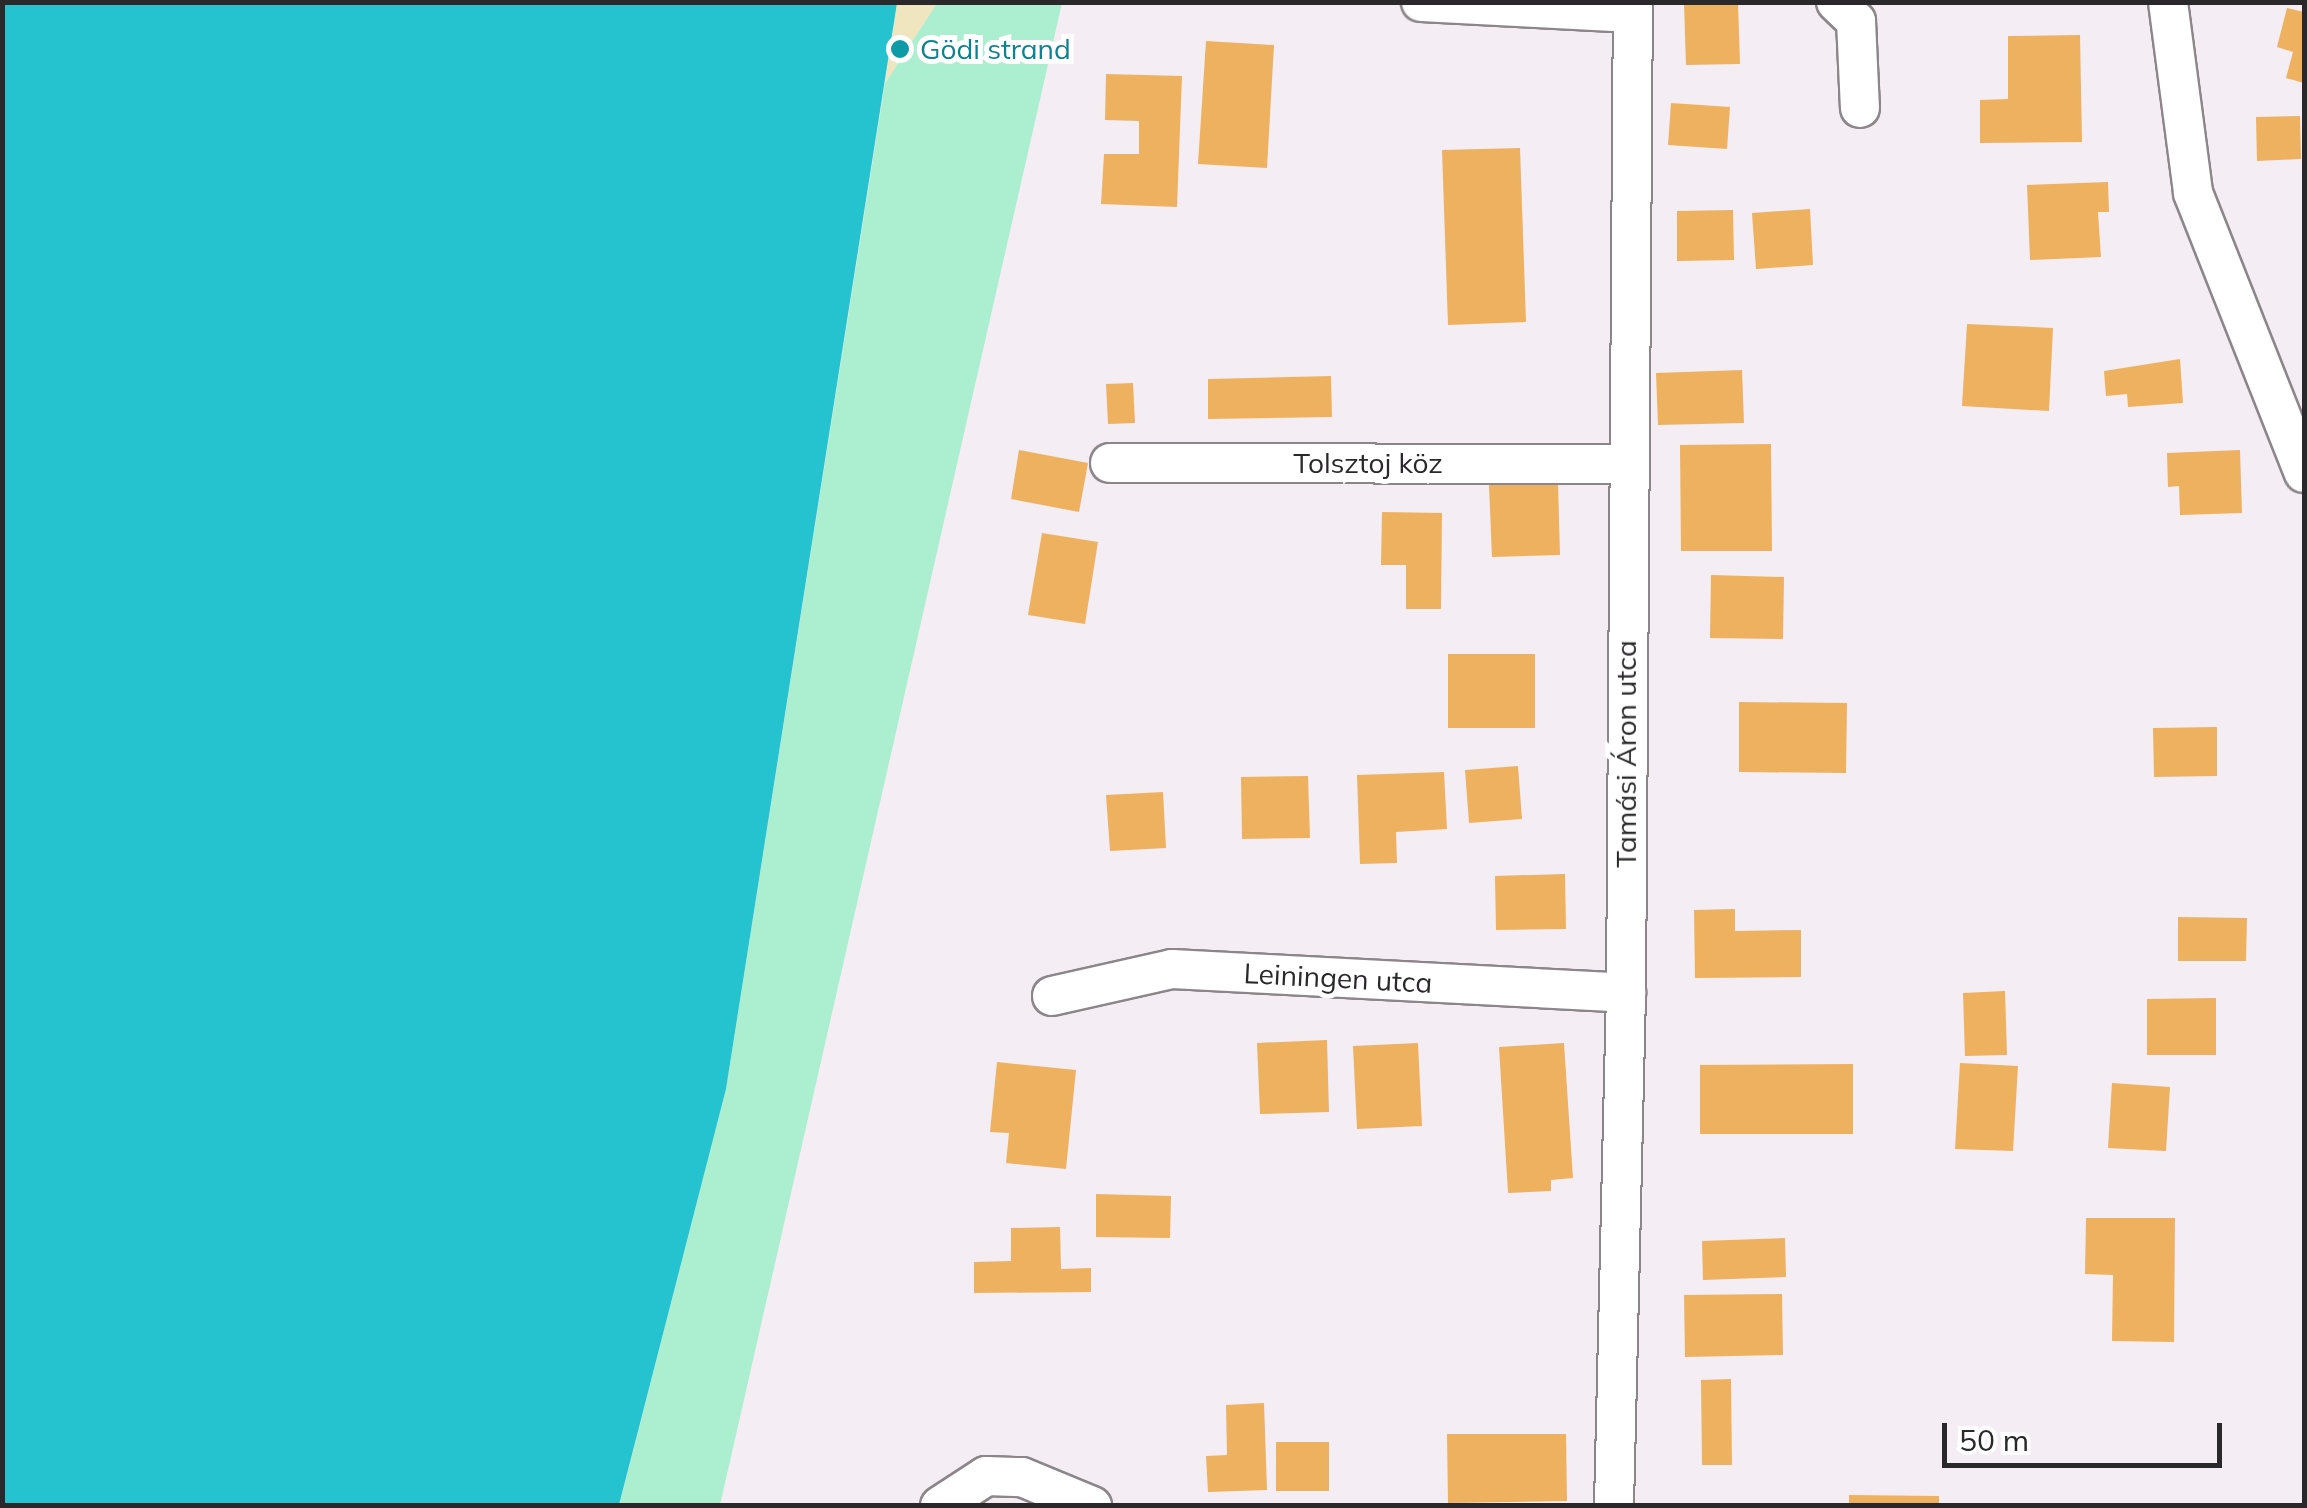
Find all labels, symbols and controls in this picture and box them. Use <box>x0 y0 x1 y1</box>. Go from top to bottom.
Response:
place label: Gödi strand <box>920 32 1071 66</box>
marker: Gödi strand <box>889 38 911 60</box>
street label: Tolsztoj köz <box>1293 446 1443 480</box>
street label: Tamási Áron utca <box>1609 640 1643 868</box>
street label: Leiningen utca <box>1243 956 1433 1000</box>
scale bar <box>1947 1403 2227 1465</box>
text: 50 m <box>1959 1421 2029 1459</box>

